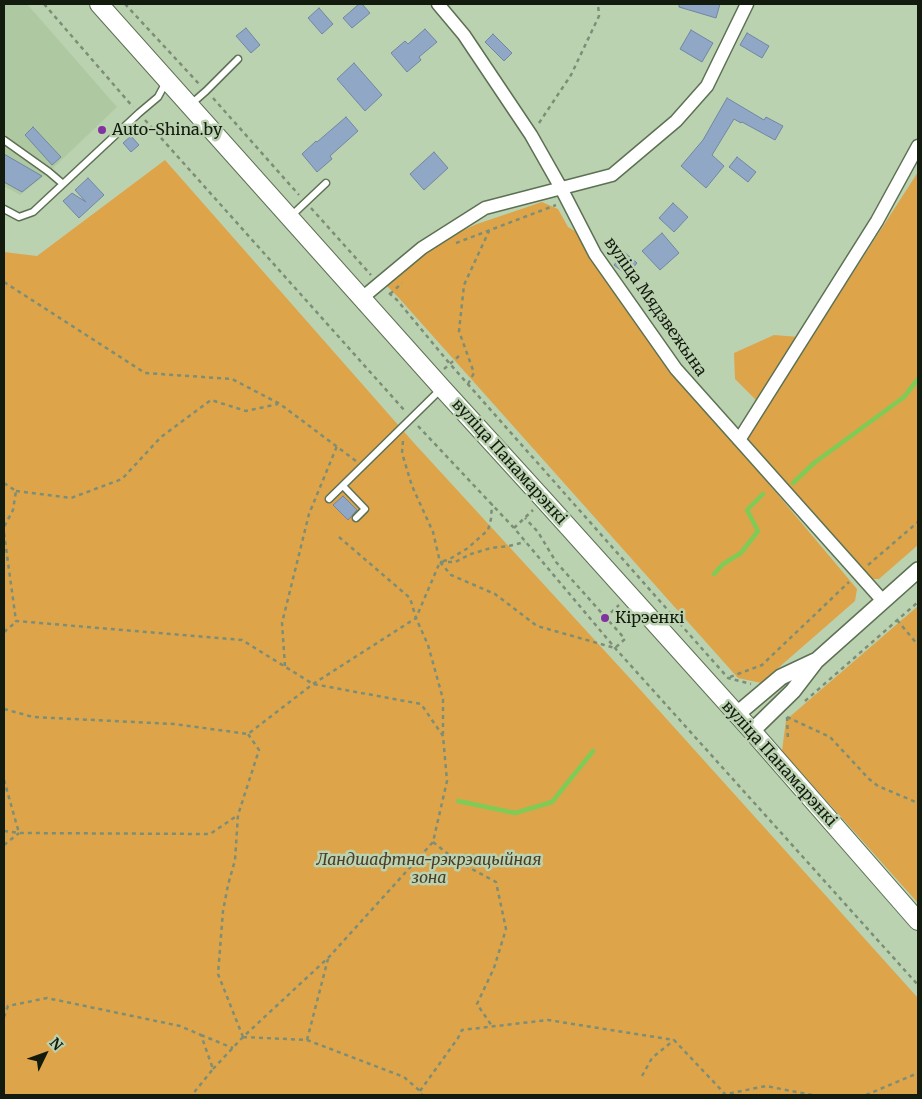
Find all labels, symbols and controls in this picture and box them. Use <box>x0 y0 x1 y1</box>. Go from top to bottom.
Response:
place label: Auto-Shina.by <box>112 120 222 140</box>
marker: Auto-Shina.by <box>96 124 108 136</box>
street label: вуліца Мядзвежына <box>600 234 710 380</box>
street label: вуліца Панамарэнкі <box>447 395 571 529</box>
place label: Кірэенкі <box>615 608 685 628</box>
marker: Кірэенкі <box>599 612 611 624</box>
street label: вуліца Панамарэнкі <box>717 697 841 831</box>
park label: Ландшафтна-рэкрэацыйная зона <box>316 850 542 888</box>
north arrow <box>20 1029 70 1079</box>
text: N <box>46 1034 67 1054</box>

